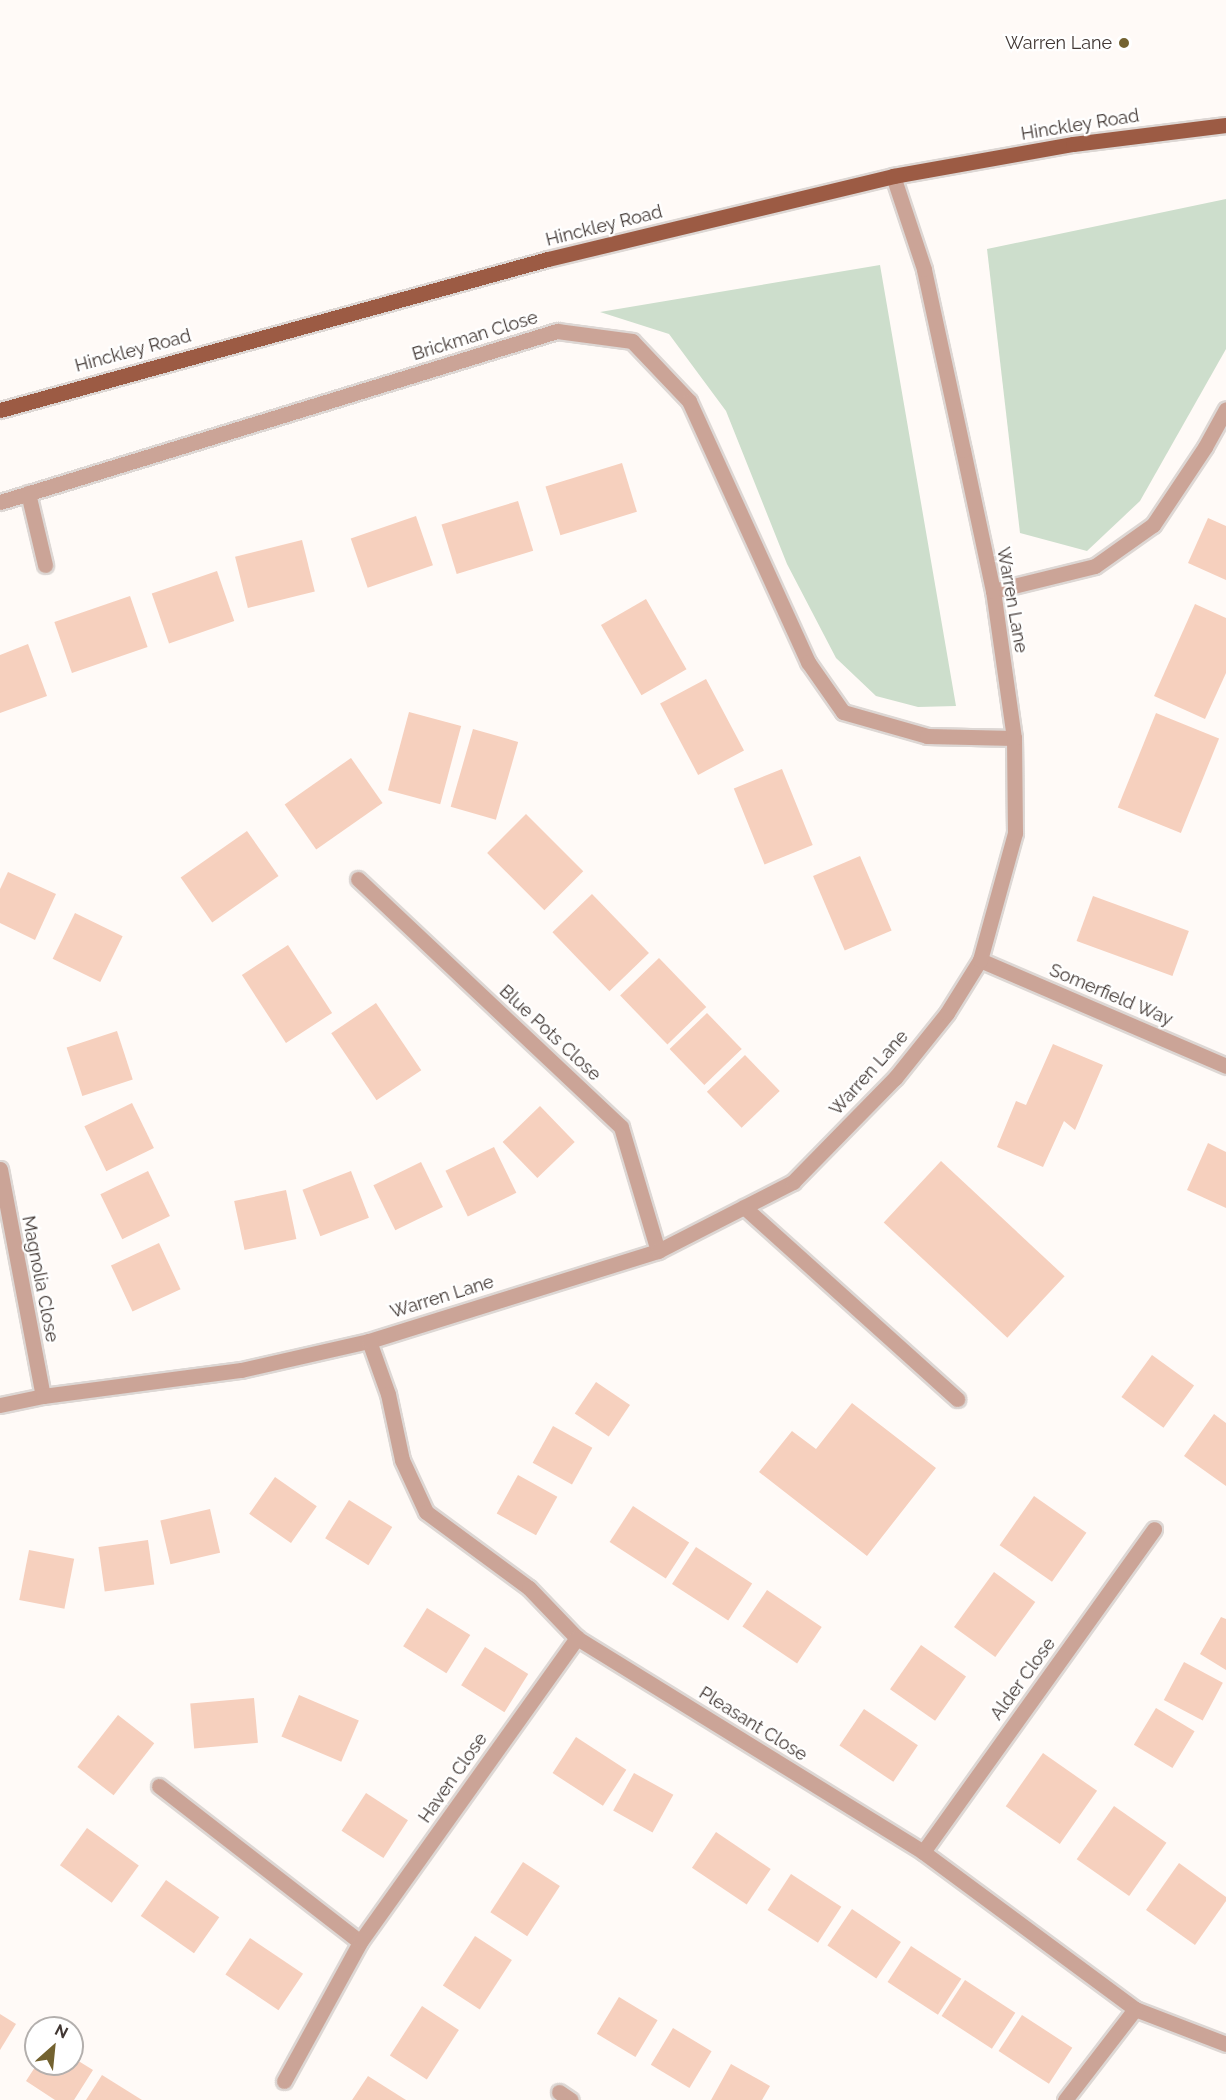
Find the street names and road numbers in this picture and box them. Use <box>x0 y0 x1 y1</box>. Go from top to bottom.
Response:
street label: Hinckley Road <box>1019 105 1141 145</box>
street label: Hinckley Road <box>543 201 665 251</box>
street label: Brickman Close <box>410 307 540 365</box>
street label: Hinckley Road <box>72 325 194 377</box>
street label: Warren Lane <box>992 545 1032 655</box>
street label: Somerfield Way <box>1046 959 1176 1031</box>
street label: Blue Pots Close <box>495 980 605 1086</box>
street label: Warren Lane <box>825 1026 913 1120</box>
street label: Magnolia Close <box>17 1214 63 1344</box>
street label: Warren Lane <box>388 1271 496 1323</box>
street label: Alder Close <box>986 1633 1060 1725</box>
street label: Pleasant Close <box>695 1682 811 1766</box>
street label: Haven Close <box>414 1729 492 1827</box>

